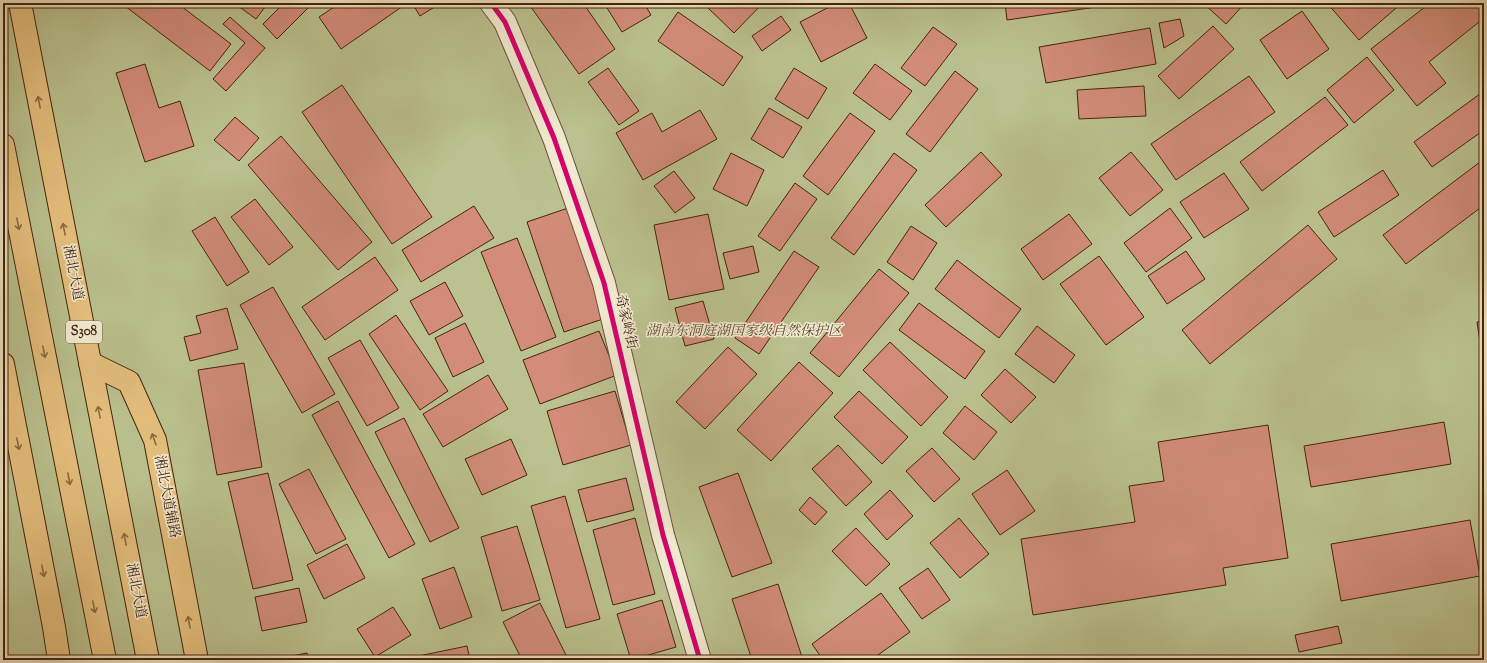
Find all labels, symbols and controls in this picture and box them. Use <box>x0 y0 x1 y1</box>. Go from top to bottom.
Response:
one-way arrow <box>35 95 43 108</box>
one-way arrow <box>15 217 23 230</box>
one-way arrow <box>59 223 67 236</box>
street label: 湘北大道 <box>57 244 87 302</box>
street label: 奇家岭街 <box>609 292 641 352</box>
road number: S308 <box>66 321 102 343</box>
park label: 湖南东洞庭湖国家级自然保护区 <box>646 322 844 342</box>
one-way arrow <box>40 345 48 358</box>
one-way arrow <box>95 406 103 419</box>
one-way arrow <box>150 433 157 446</box>
one-way arrow <box>15 437 23 450</box>
street label: 湘北大道辅路 <box>148 454 184 540</box>
one-way arrow <box>65 472 73 485</box>
one-way arrow <box>120 533 128 546</box>
street label: 湘北大道 <box>120 562 150 620</box>
one-way arrow <box>40 564 48 577</box>
one-way arrow <box>90 600 98 613</box>
one-way arrow <box>185 616 193 629</box>

